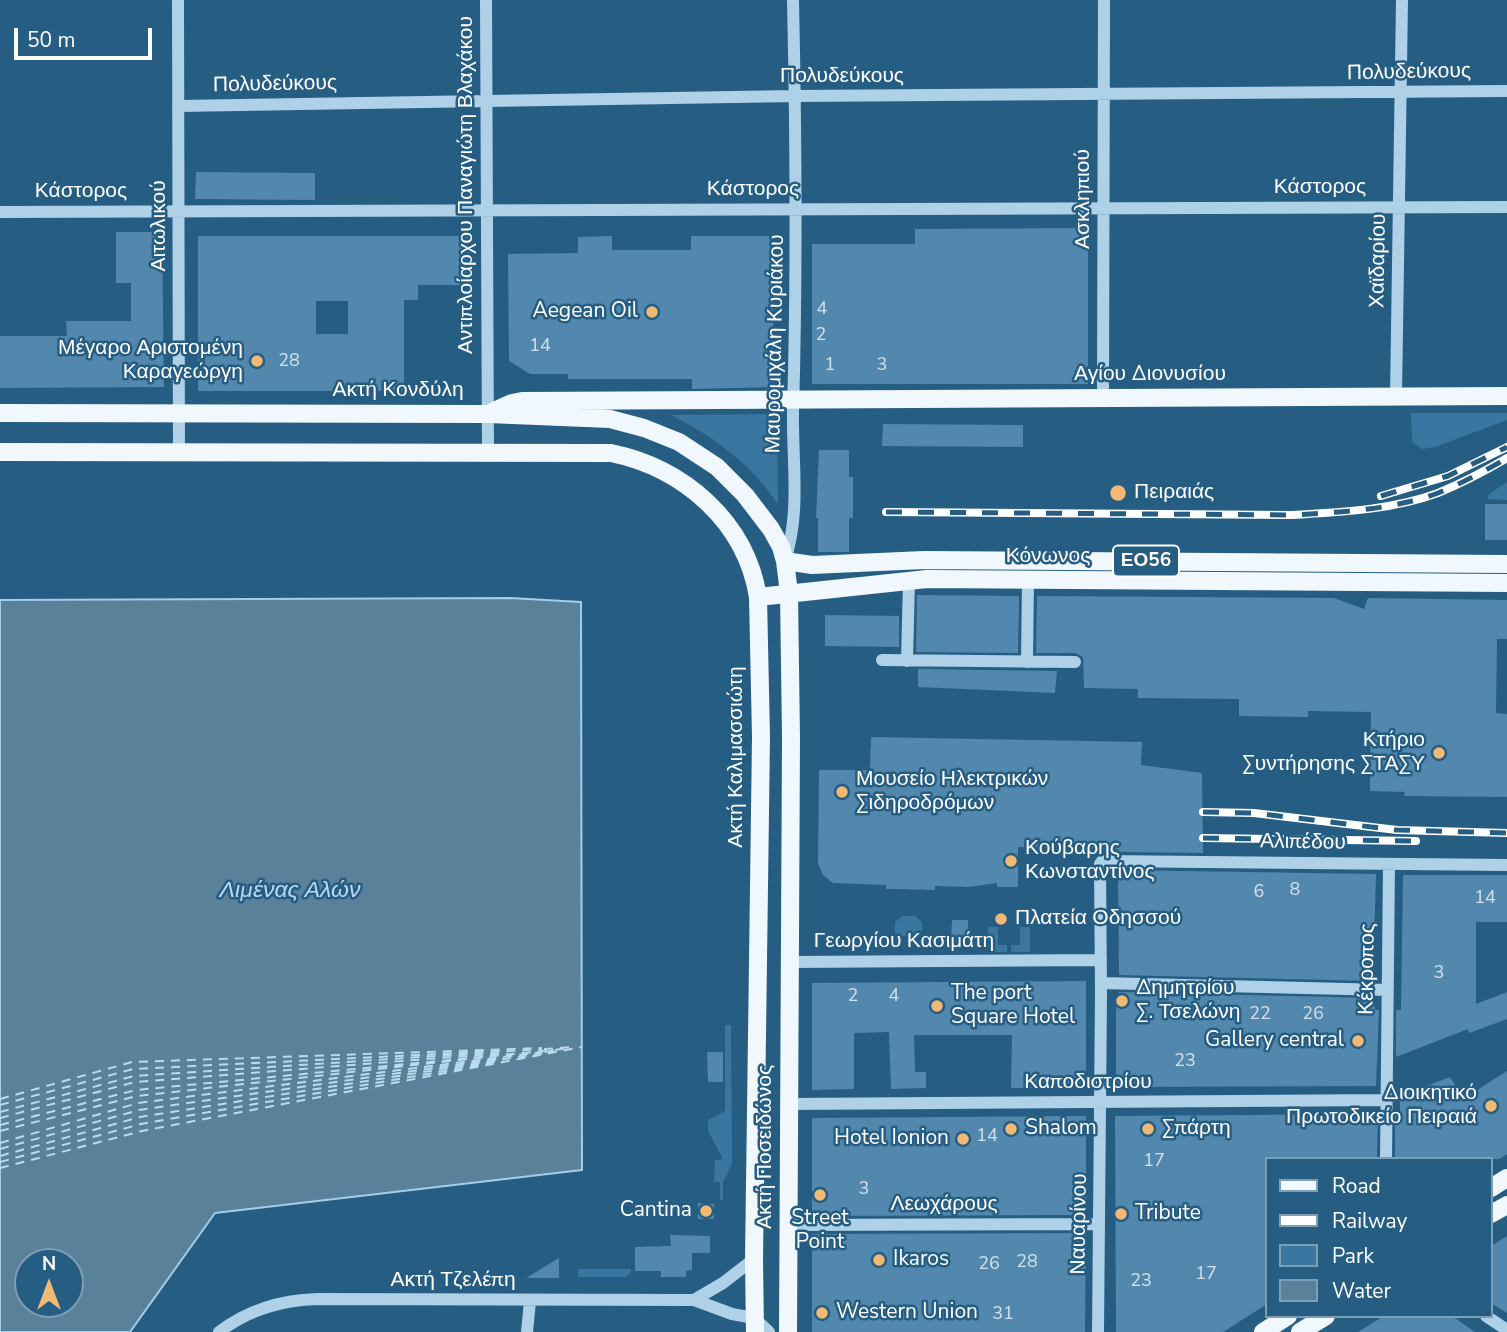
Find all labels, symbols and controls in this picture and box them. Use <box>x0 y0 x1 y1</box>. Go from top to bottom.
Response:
scale bar <box>18 14 156 58</box>
street label: Αντιπλοίαρχου Παναγιώτη Βλαχάκου <box>454 16 480 354</box>
text: 50 m <box>27 26 76 54</box>
street label: Πολυδεύκους <box>1347 59 1471 87</box>
street label: Πολυδεύκους <box>780 64 904 90</box>
street label: Πολυδεύκους <box>213 71 337 99</box>
street label: Ασκληπιού <box>1071 149 1097 249</box>
street label: Κάστορος <box>1274 175 1366 201</box>
street label: Κάστορος <box>707 177 799 203</box>
street label: Κάστορος <box>35 179 127 205</box>
street label: Αιτωλικού <box>147 180 173 272</box>
street label: Χαϊδαρίου <box>1366 214 1392 308</box>
street label: Μαυρομιχάλη Κυριάκου <box>761 234 791 454</box>
place label: Aegean Oil <box>532 299 638 325</box>
house number: 4 <box>817 299 827 321</box>
marker: Aegean Oil <box>644 304 660 320</box>
house number: 2 <box>816 325 826 347</box>
place label: Μέγαρο Αριστομένη Καραγεώργη <box>58 336 243 386</box>
house number: 14 <box>529 336 551 358</box>
house number: 28 <box>278 351 300 373</box>
marker: Μέγαρο Αριστομένη Καραγεώργη <box>249 353 265 369</box>
house number: 1 <box>825 355 835 377</box>
house number: 3 <box>877 355 887 377</box>
street label: Αγίου Διονυσίου <box>1074 362 1226 388</box>
street label: Ακτή Κονδύλη <box>332 378 464 404</box>
place label: Πειραιάς <box>1134 480 1214 506</box>
marker: Πειραιάς <box>1108 483 1128 503</box>
street label: Κόνωνος <box>1006 544 1090 570</box>
road number: ΕΟ56 <box>1113 546 1179 576</box>
street label: Ακτή Καλιμασσιώτη <box>724 666 750 848</box>
place label: Κτήριο Συντήρησης ΣΤΑΣΥ <box>1242 728 1425 778</box>
marker: Κτήριο Συντήρησης ΣΤΑΣΥ <box>1431 745 1447 761</box>
place label: Μουσείο Ηλεκτρικών Σιδηροδρόμων <box>856 767 1048 817</box>
marker: Μουσείο Ηλεκτρικών Σιδηροδρόμων <box>834 784 850 800</box>
street label: Αλιπέδου <box>1260 830 1346 856</box>
place label: Κούβαρης Κωνσταντίνος <box>1025 836 1155 886</box>
marker: Κούβαρης Κωνσταντίνος <box>1003 853 1019 869</box>
water label: Λιμένας Αλών <box>220 877 360 905</box>
house number: 8 <box>1290 880 1300 902</box>
house number: 6 <box>1254 882 1264 904</box>
house number: 14 <box>1474 888 1496 910</box>
place label: Πλατεία Οδησσού <box>1015 906 1181 932</box>
marker: Πλατεία Οδησσού <box>993 911 1009 927</box>
street label: Κέκροπος <box>1355 923 1381 1015</box>
street label: Γεωργίου Κασιμάτη <box>814 929 994 955</box>
house number: 3 <box>1434 963 1444 985</box>
place label: Δημητρίου Σ. Τσελώνη <box>1136 976 1240 1026</box>
place label: The port Square Hotel <box>951 981 1075 1031</box>
house number: 2 <box>848 986 858 1008</box>
house number: 4 <box>889 986 899 1008</box>
marker: Δημητρίου Σ. Τσελώνη <box>1114 993 1130 1009</box>
marker: The port Square Hotel <box>929 998 945 1014</box>
house number: 22 <box>1249 1004 1271 1026</box>
house number: 26 <box>1302 1004 1324 1026</box>
place label: Gallery central <box>1205 1028 1344 1054</box>
marker: Gallery central <box>1350 1033 1366 1049</box>
house number: 23 <box>1174 1051 1196 1073</box>
street label: Ακτή Ποσειδώνος <box>753 1065 779 1229</box>
street label: Καποδιστρίου <box>1024 1070 1152 1096</box>
place label: Διοικητικό Πρωτοδικείο Πειραιά <box>1286 1081 1477 1131</box>
marker: Διοικητικό Πρωτοδικείο Πειραιά <box>1483 1098 1499 1114</box>
place label: Shalom <box>1025 1116 1097 1142</box>
place label: Σπάρτη <box>1162 1116 1231 1142</box>
marker: Shalom <box>1003 1121 1019 1137</box>
marker: Σπάρτη <box>1140 1121 1156 1137</box>
place label: Hotel Ionion <box>834 1126 949 1152</box>
house number: 14 <box>976 1126 998 1148</box>
marker: Hotel Ionion <box>955 1131 971 1147</box>
house number: 17 <box>1143 1151 1165 1173</box>
legend <box>1266 1157 1493 1318</box>
text: Road <box>1332 1172 1381 1200</box>
street label: Ναυαρίνου <box>1067 1173 1093 1275</box>
house number: 3 <box>859 1179 869 1201</box>
marker: Street Point <box>812 1187 828 1203</box>
street label: Λεωχάρους <box>890 1192 998 1218</box>
place label: Cantina <box>620 1198 692 1224</box>
place label: Tribute <box>1135 1201 1201 1227</box>
marker: Cantina <box>698 1203 714 1219</box>
place label: Street Point <box>791 1206 849 1256</box>
marker: Tribute <box>1113 1206 1129 1222</box>
text: Railway <box>1332 1207 1407 1235</box>
text: Park <box>1332 1242 1374 1270</box>
place label: Ikaros <box>893 1247 949 1273</box>
north arrow <box>14 1248 84 1318</box>
text: N <box>42 1251 56 1277</box>
marker: Ikaros <box>871 1252 887 1268</box>
house number: 28 <box>1016 1252 1038 1274</box>
house number: 26 <box>978 1254 1000 1276</box>
house number: 17 <box>1195 1264 1217 1286</box>
street label: Ακτή Τζελέπη <box>390 1268 516 1294</box>
house number: 23 <box>1130 1271 1152 1293</box>
text: Water <box>1332 1277 1391 1305</box>
place label: Western Union <box>836 1300 978 1326</box>
house number: 31 <box>992 1304 1014 1326</box>
marker: Western Union <box>814 1305 830 1321</box>

